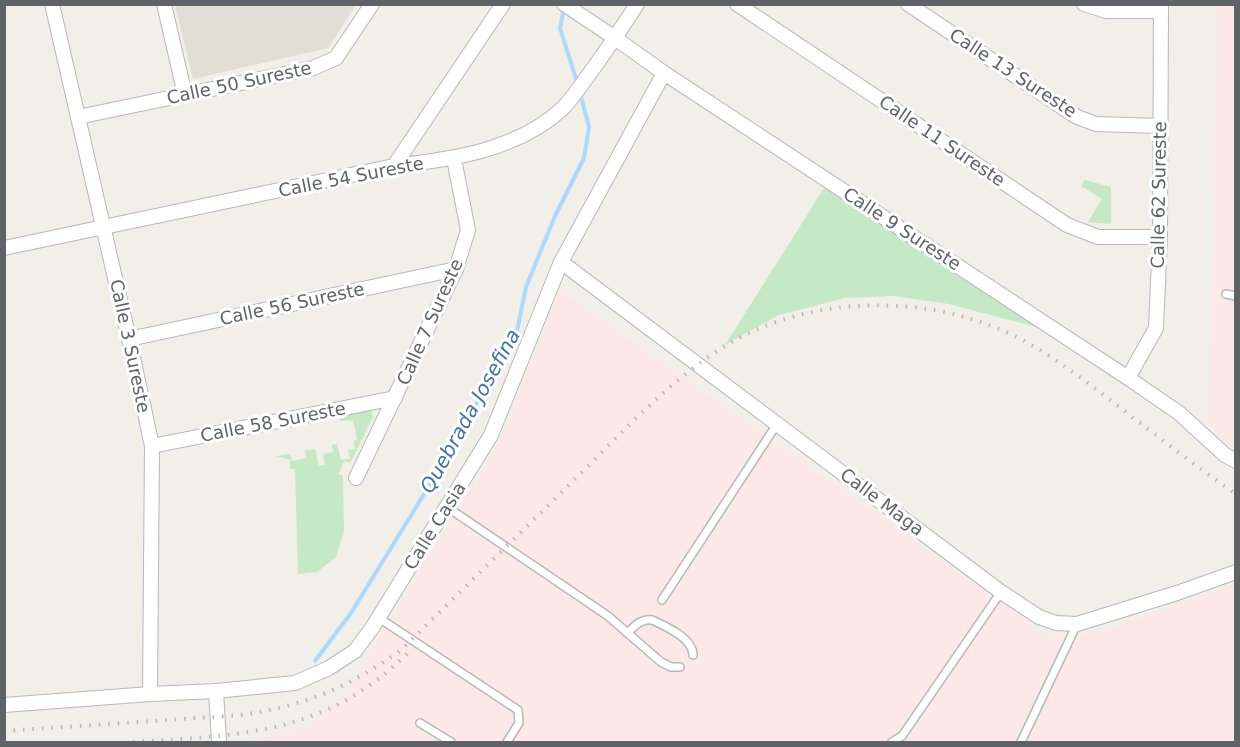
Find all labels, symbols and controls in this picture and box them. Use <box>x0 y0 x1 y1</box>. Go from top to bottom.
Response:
street label: Calle 13 Sureste <box>946 24 1081 122</box>
street label: Calle 50 Sureste <box>165 57 313 108</box>
street label: Calle 11 Sureste <box>875 91 1009 191</box>
street label: Calle 62 Sureste <box>1147 121 1170 269</box>
street label: Calle 54 Sureste <box>277 152 425 201</box>
street label: Calle 9 Sureste <box>840 183 965 274</box>
street label: Calle 7 Sureste <box>392 255 467 388</box>
street label: Calle 3 Sureste <box>106 277 155 415</box>
street label: Calle 56 Sureste <box>218 278 366 329</box>
water label: Quebrada Josefina <box>415 325 525 497</box>
street label: Calle 58 Sureste <box>199 397 347 446</box>
street label: Calle Maga <box>836 463 928 540</box>
street label: Calle Casia <box>399 478 470 573</box>

